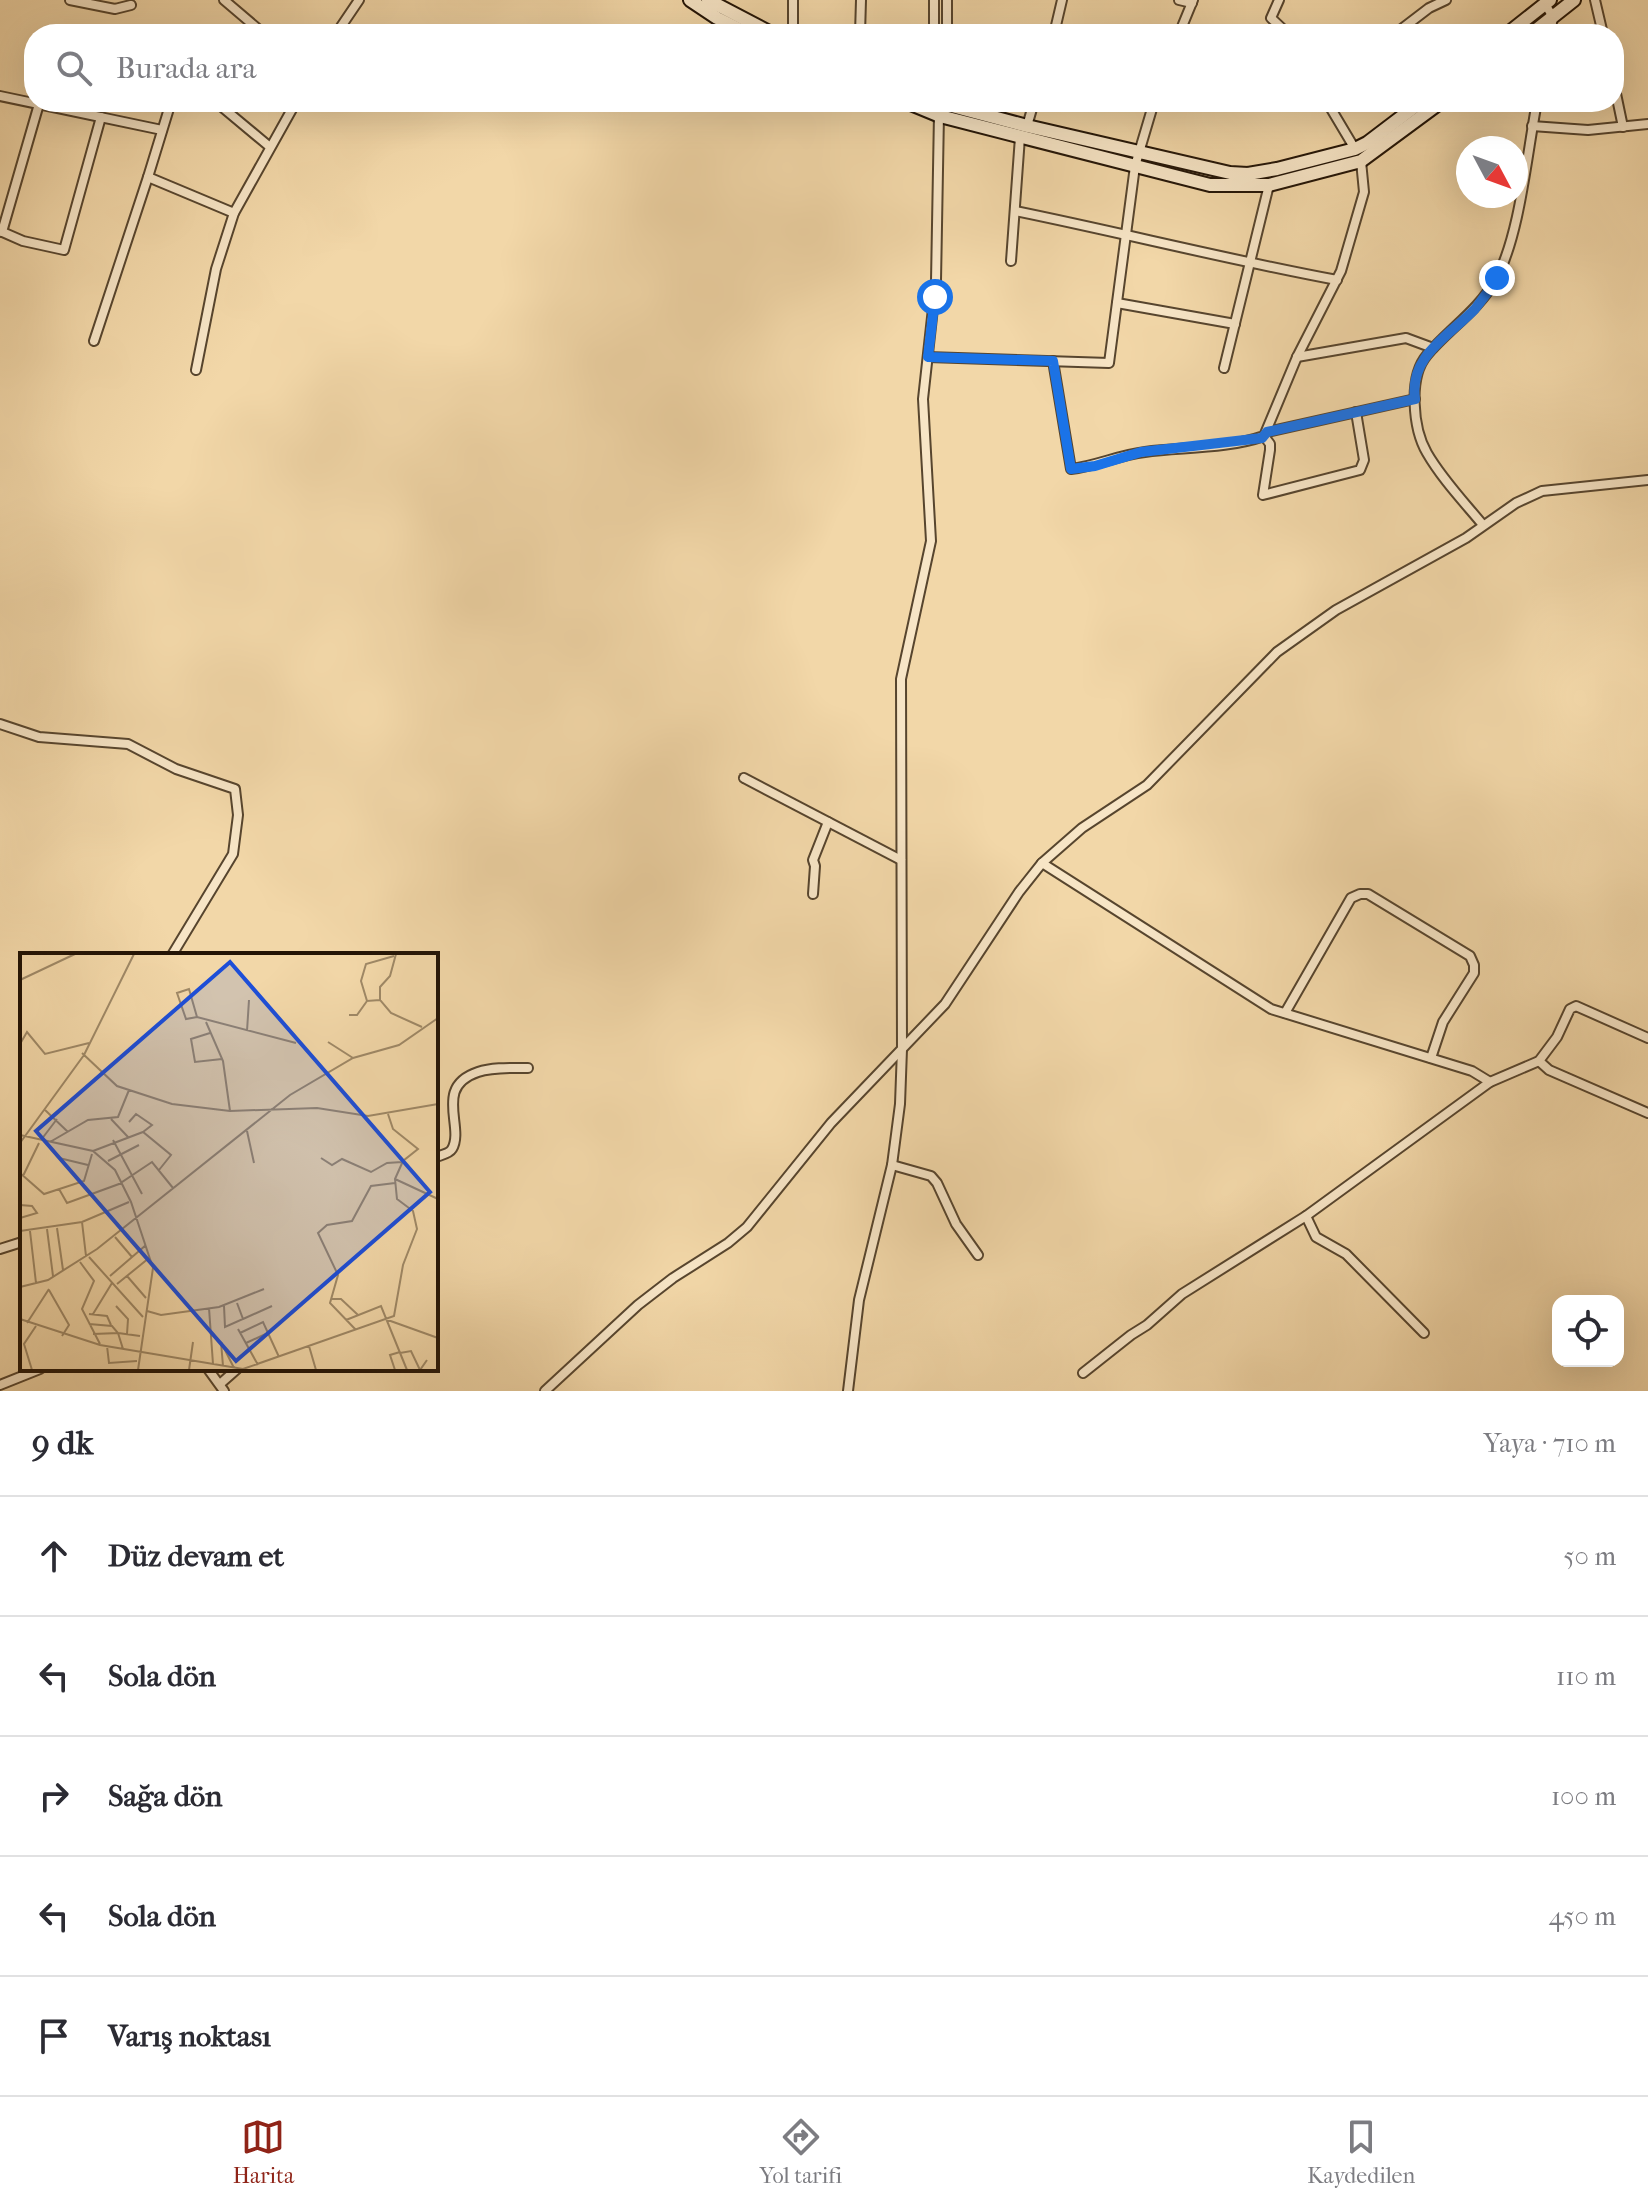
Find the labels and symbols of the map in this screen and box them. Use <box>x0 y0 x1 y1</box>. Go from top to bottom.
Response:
north arrow <box>1456 136 1528 208</box>
route end <box>1479 260 1515 296</box>
route start <box>917 279 953 315</box>
inset map <box>20 953 438 1371</box>

